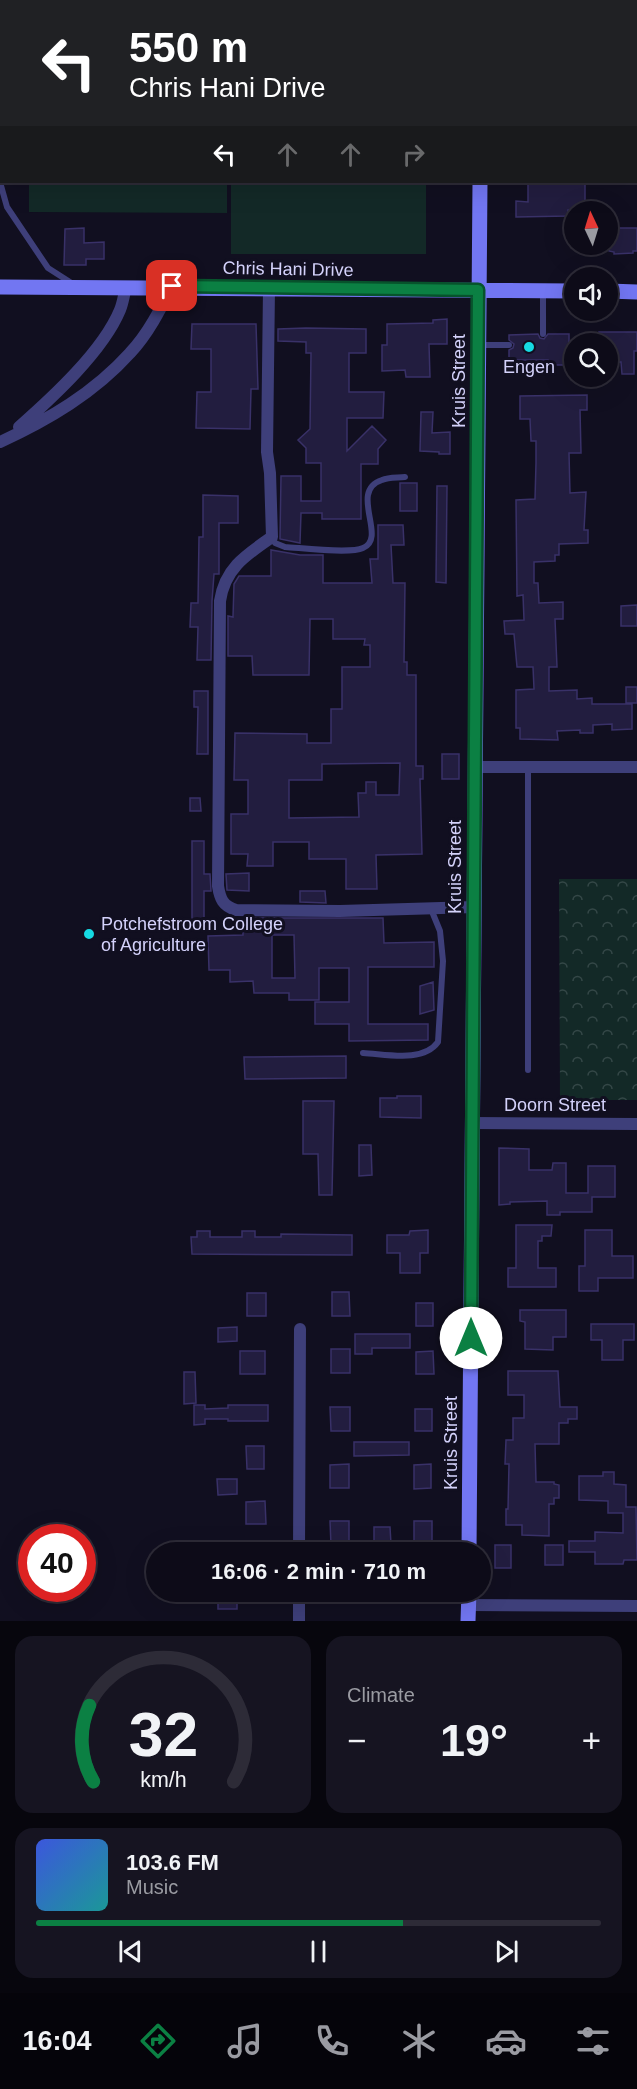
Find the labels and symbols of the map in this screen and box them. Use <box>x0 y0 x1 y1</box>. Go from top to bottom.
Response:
north arrow <box>564 201 618 255</box>
street label: Chris Hani Drive <box>222 258 354 280</box>
pin <box>146 260 197 311</box>
street label: Kruis Street <box>449 334 469 428</box>
marker: Engen <box>522 340 536 354</box>
place label: Engen <box>503 357 555 377</box>
street label: Kruis Street <box>445 820 465 914</box>
place label: Potchefstroom College of Agriculture <box>101 914 283 955</box>
marker: Potchefstroom College of Agriculture <box>82 927 96 941</box>
street label: Doorn Street <box>504 1095 606 1115</box>
position arrow <box>439 1306 503 1370</box>
street label: Kruis Street <box>441 1396 461 1490</box>
speed limit sign: 40 <box>18 1524 96 1602</box>

